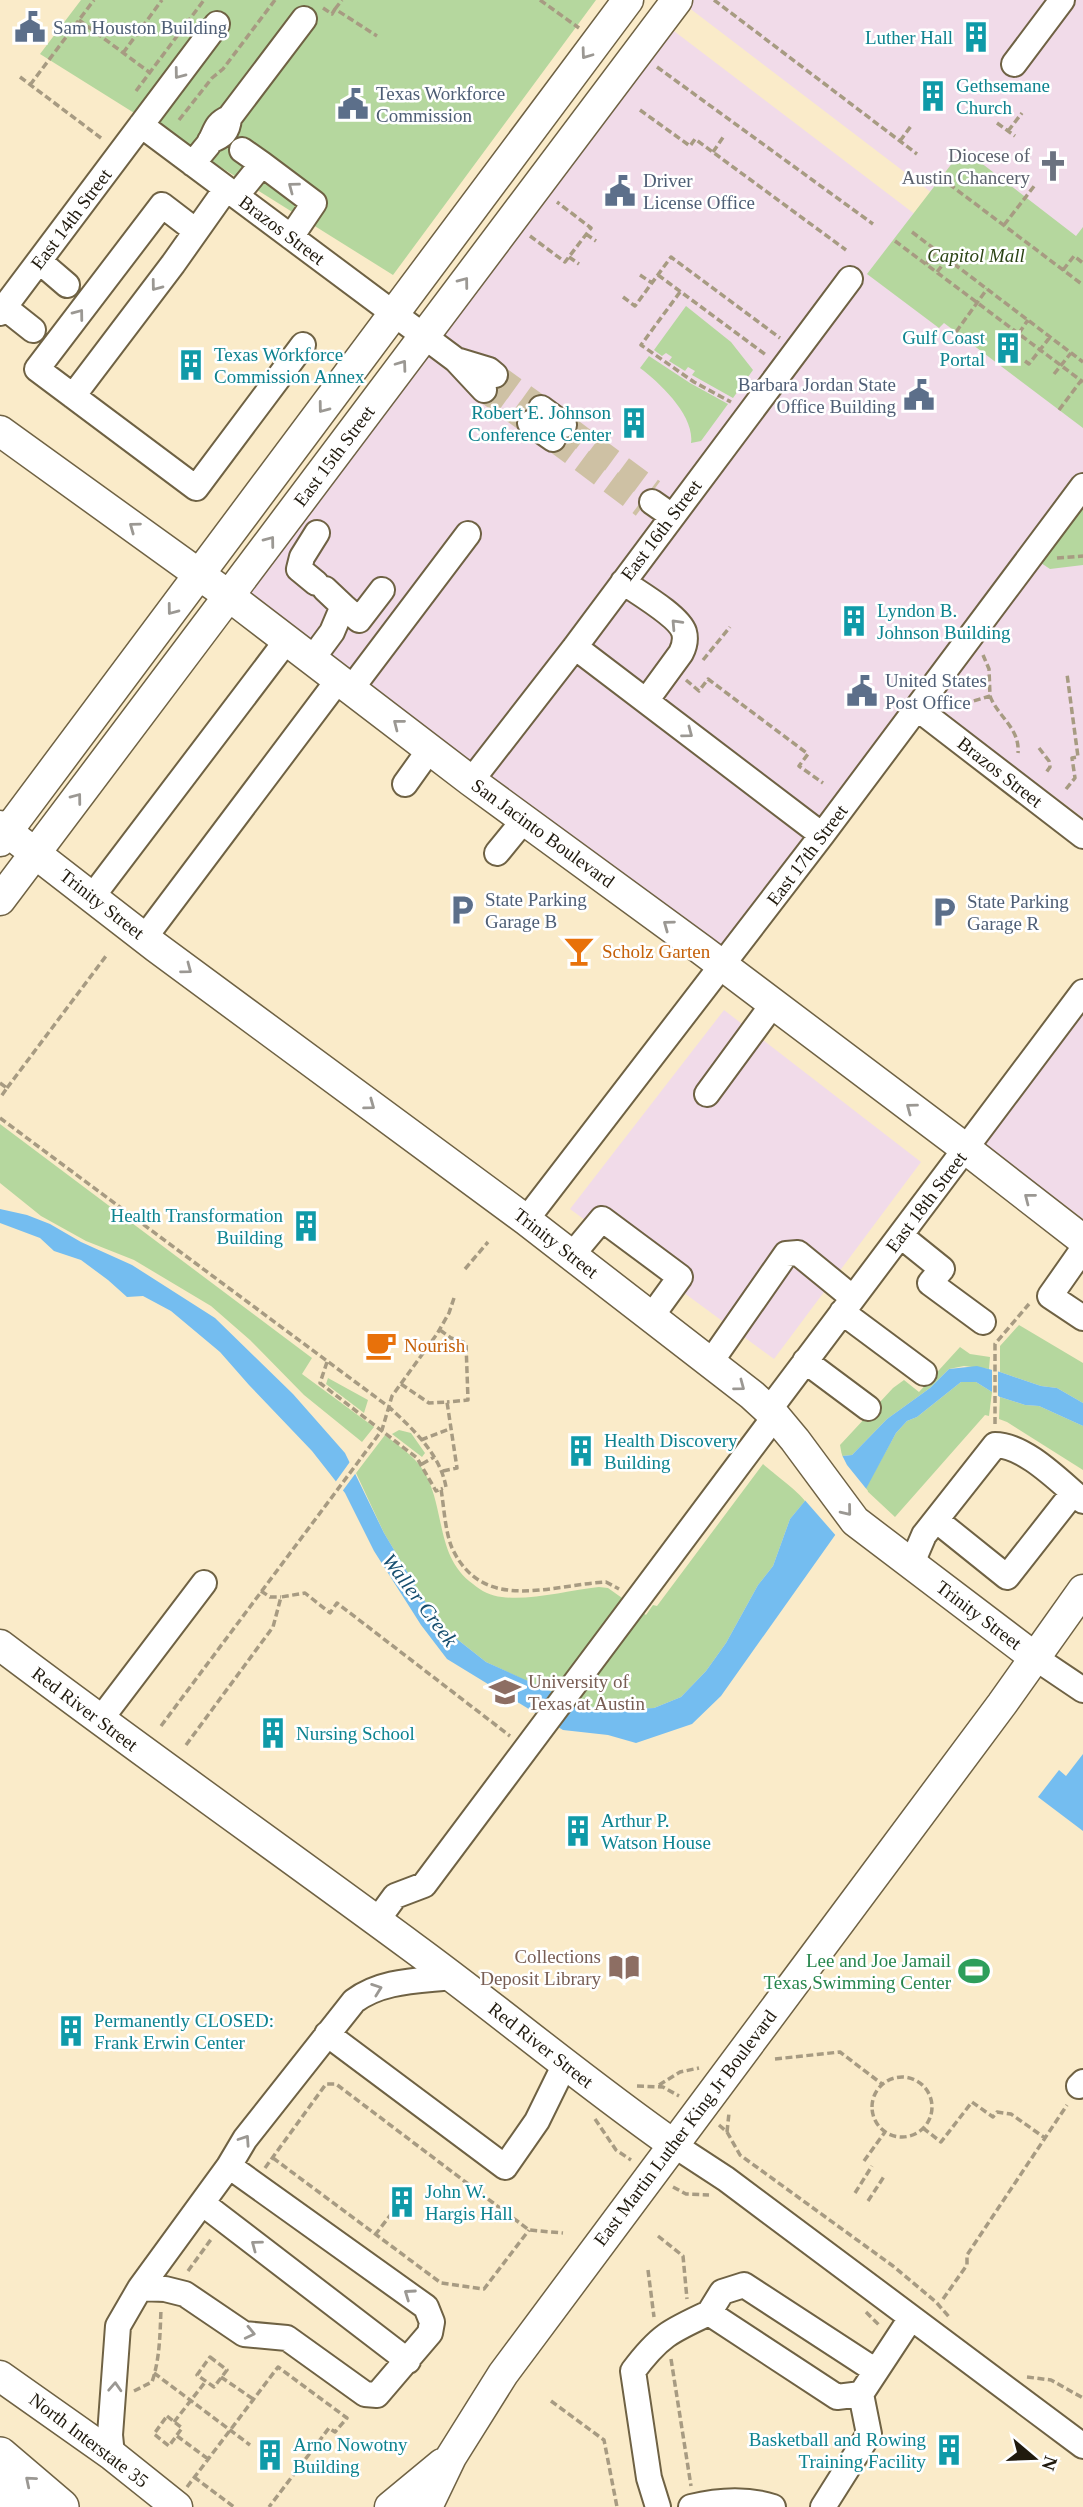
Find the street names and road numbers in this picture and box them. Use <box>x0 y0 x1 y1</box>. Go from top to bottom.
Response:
street label: East 14th Street <box>26 164 116 273</box>
street label: Brazos Street <box>235 191 330 269</box>
street label: East 15th Street <box>289 401 379 510</box>
street label: East 16th Street <box>616 475 706 584</box>
street label: Brazos Street <box>953 732 1047 812</box>
street label: San Jacinto Boulevard <box>468 774 619 892</box>
street label: East 17th Street <box>762 800 852 909</box>
street label: Trinity Street <box>56 865 149 944</box>
street label: East 18th Street <box>881 1147 971 1256</box>
street label: Trinity Street <box>510 1204 603 1283</box>
street label: Trinity Street <box>932 1576 1026 1654</box>
street label: Red River Street <box>28 1663 142 1756</box>
street label: Red River Street <box>485 1998 598 2093</box>
street label: East Martin Luther King Jr Boulevard <box>589 2006 781 2250</box>
street label: North Interstate 35 <box>25 2388 153 2492</box>

